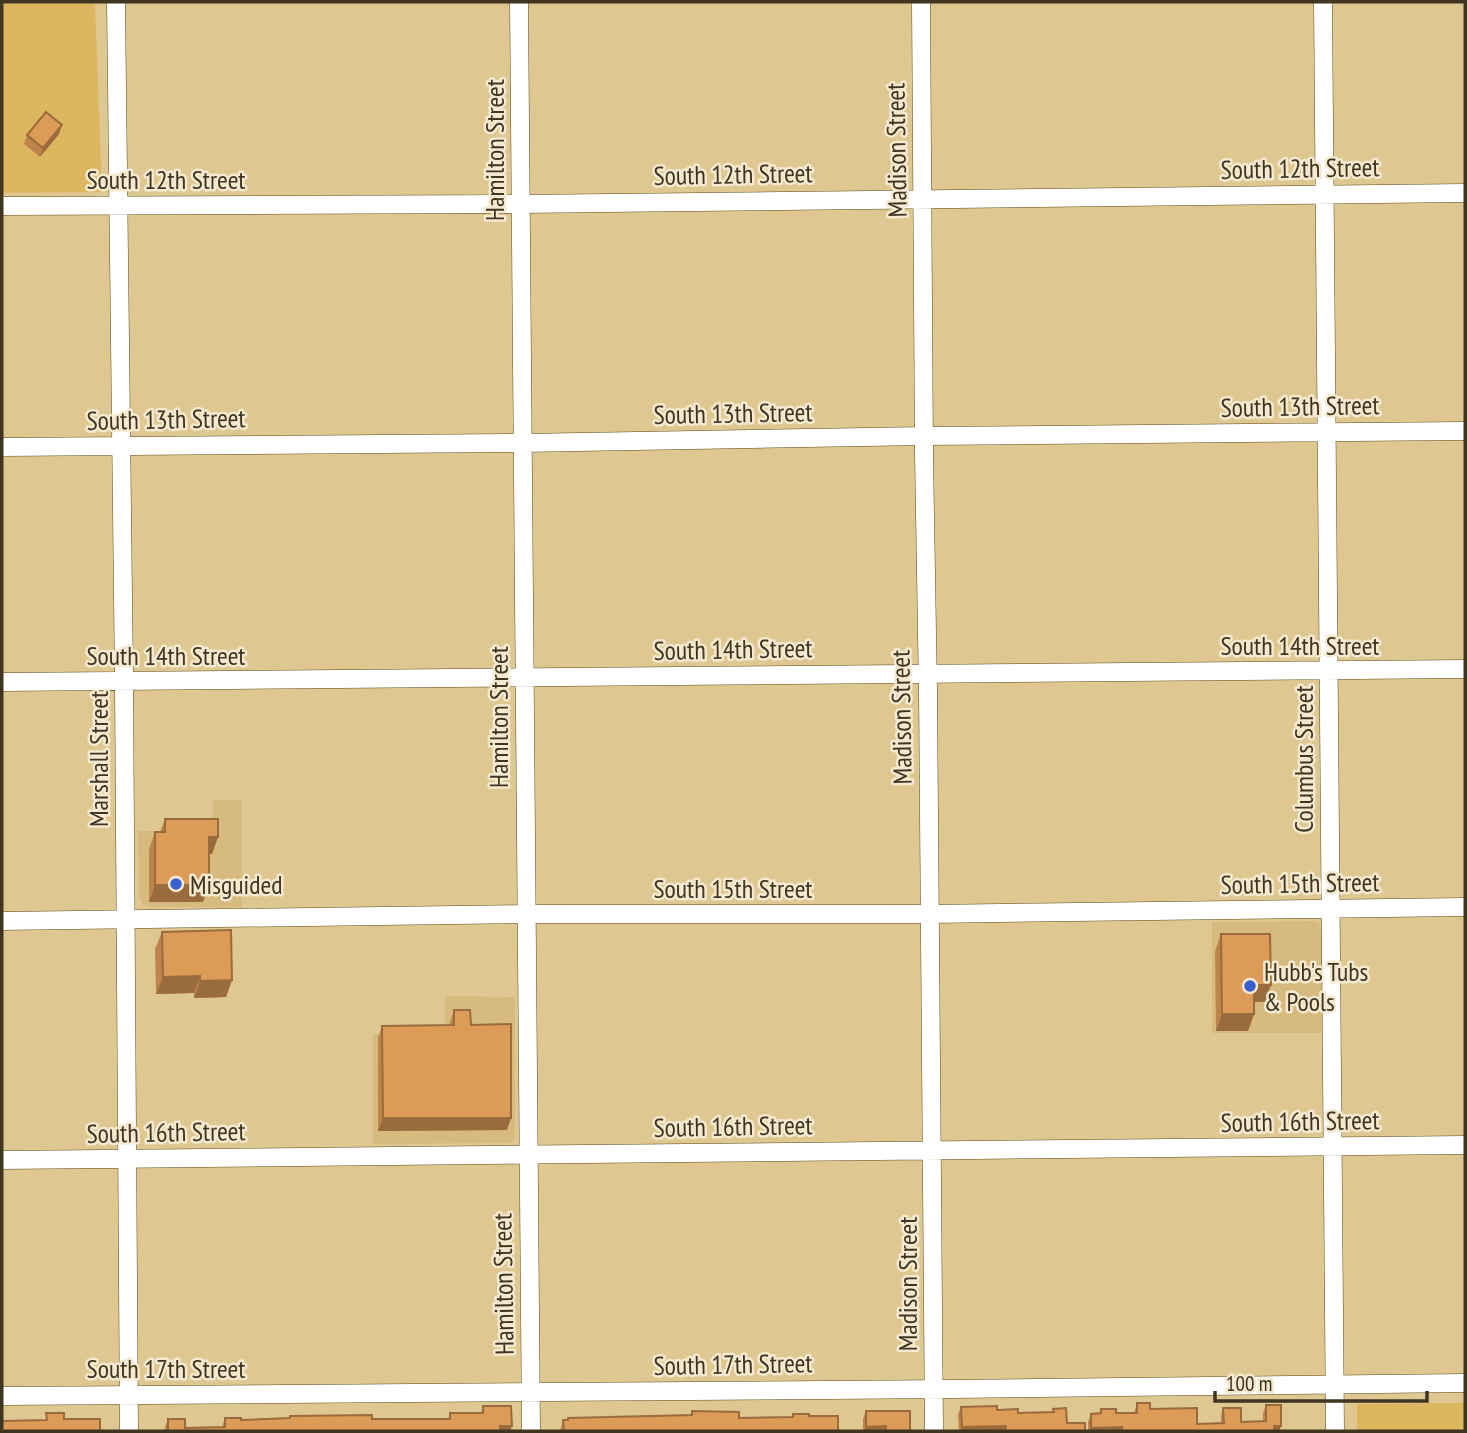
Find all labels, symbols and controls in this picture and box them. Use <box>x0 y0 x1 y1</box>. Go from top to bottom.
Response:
street label: Hamilton Street <box>478 79 511 221</box>
street label: Madison Street <box>878 82 914 218</box>
street label: South 12th Street <box>1220 150 1380 186</box>
street label: South 12th Street <box>653 156 813 192</box>
street label: South 12th Street <box>86 163 246 196</box>
street label: South 13th Street <box>1220 388 1380 424</box>
street label: South 13th Street <box>653 395 813 431</box>
street label: South 13th Street <box>86 401 246 437</box>
street label: South 14th Street <box>1220 629 1380 662</box>
street label: South 14th Street <box>653 631 813 667</box>
street label: South 14th Street <box>86 639 246 672</box>
street label: Hamilton Street <box>482 646 515 788</box>
street label: Madison Street <box>883 649 919 785</box>
street label: Columbus Street <box>1287 685 1320 833</box>
street label: Marshall Street <box>82 691 115 827</box>
street label: South 15th Street <box>1220 865 1380 901</box>
place label: Misguided <box>190 868 282 901</box>
street label: South 15th Street <box>653 872 813 905</box>
marker: Misguided <box>168 876 184 892</box>
place label: Hubb's Tubs & Pools <box>1264 955 1368 1018</box>
marker: Hubb's Tubs & Pools <box>1242 978 1258 994</box>
street label: South 16th Street <box>1220 1103 1380 1139</box>
street label: South 16th Street <box>653 1108 813 1144</box>
street label: South 16th Street <box>86 1114 246 1150</box>
street label: Hamilton Street <box>485 1213 521 1355</box>
street label: Madison Street <box>891 1217 924 1351</box>
street label: South 17th Street <box>653 1346 813 1382</box>
street label: South 17th Street <box>87 1352 245 1385</box>
scale bar <box>1215 1360 1427 1404</box>
text: 100 m <box>1226 1370 1272 1397</box>

